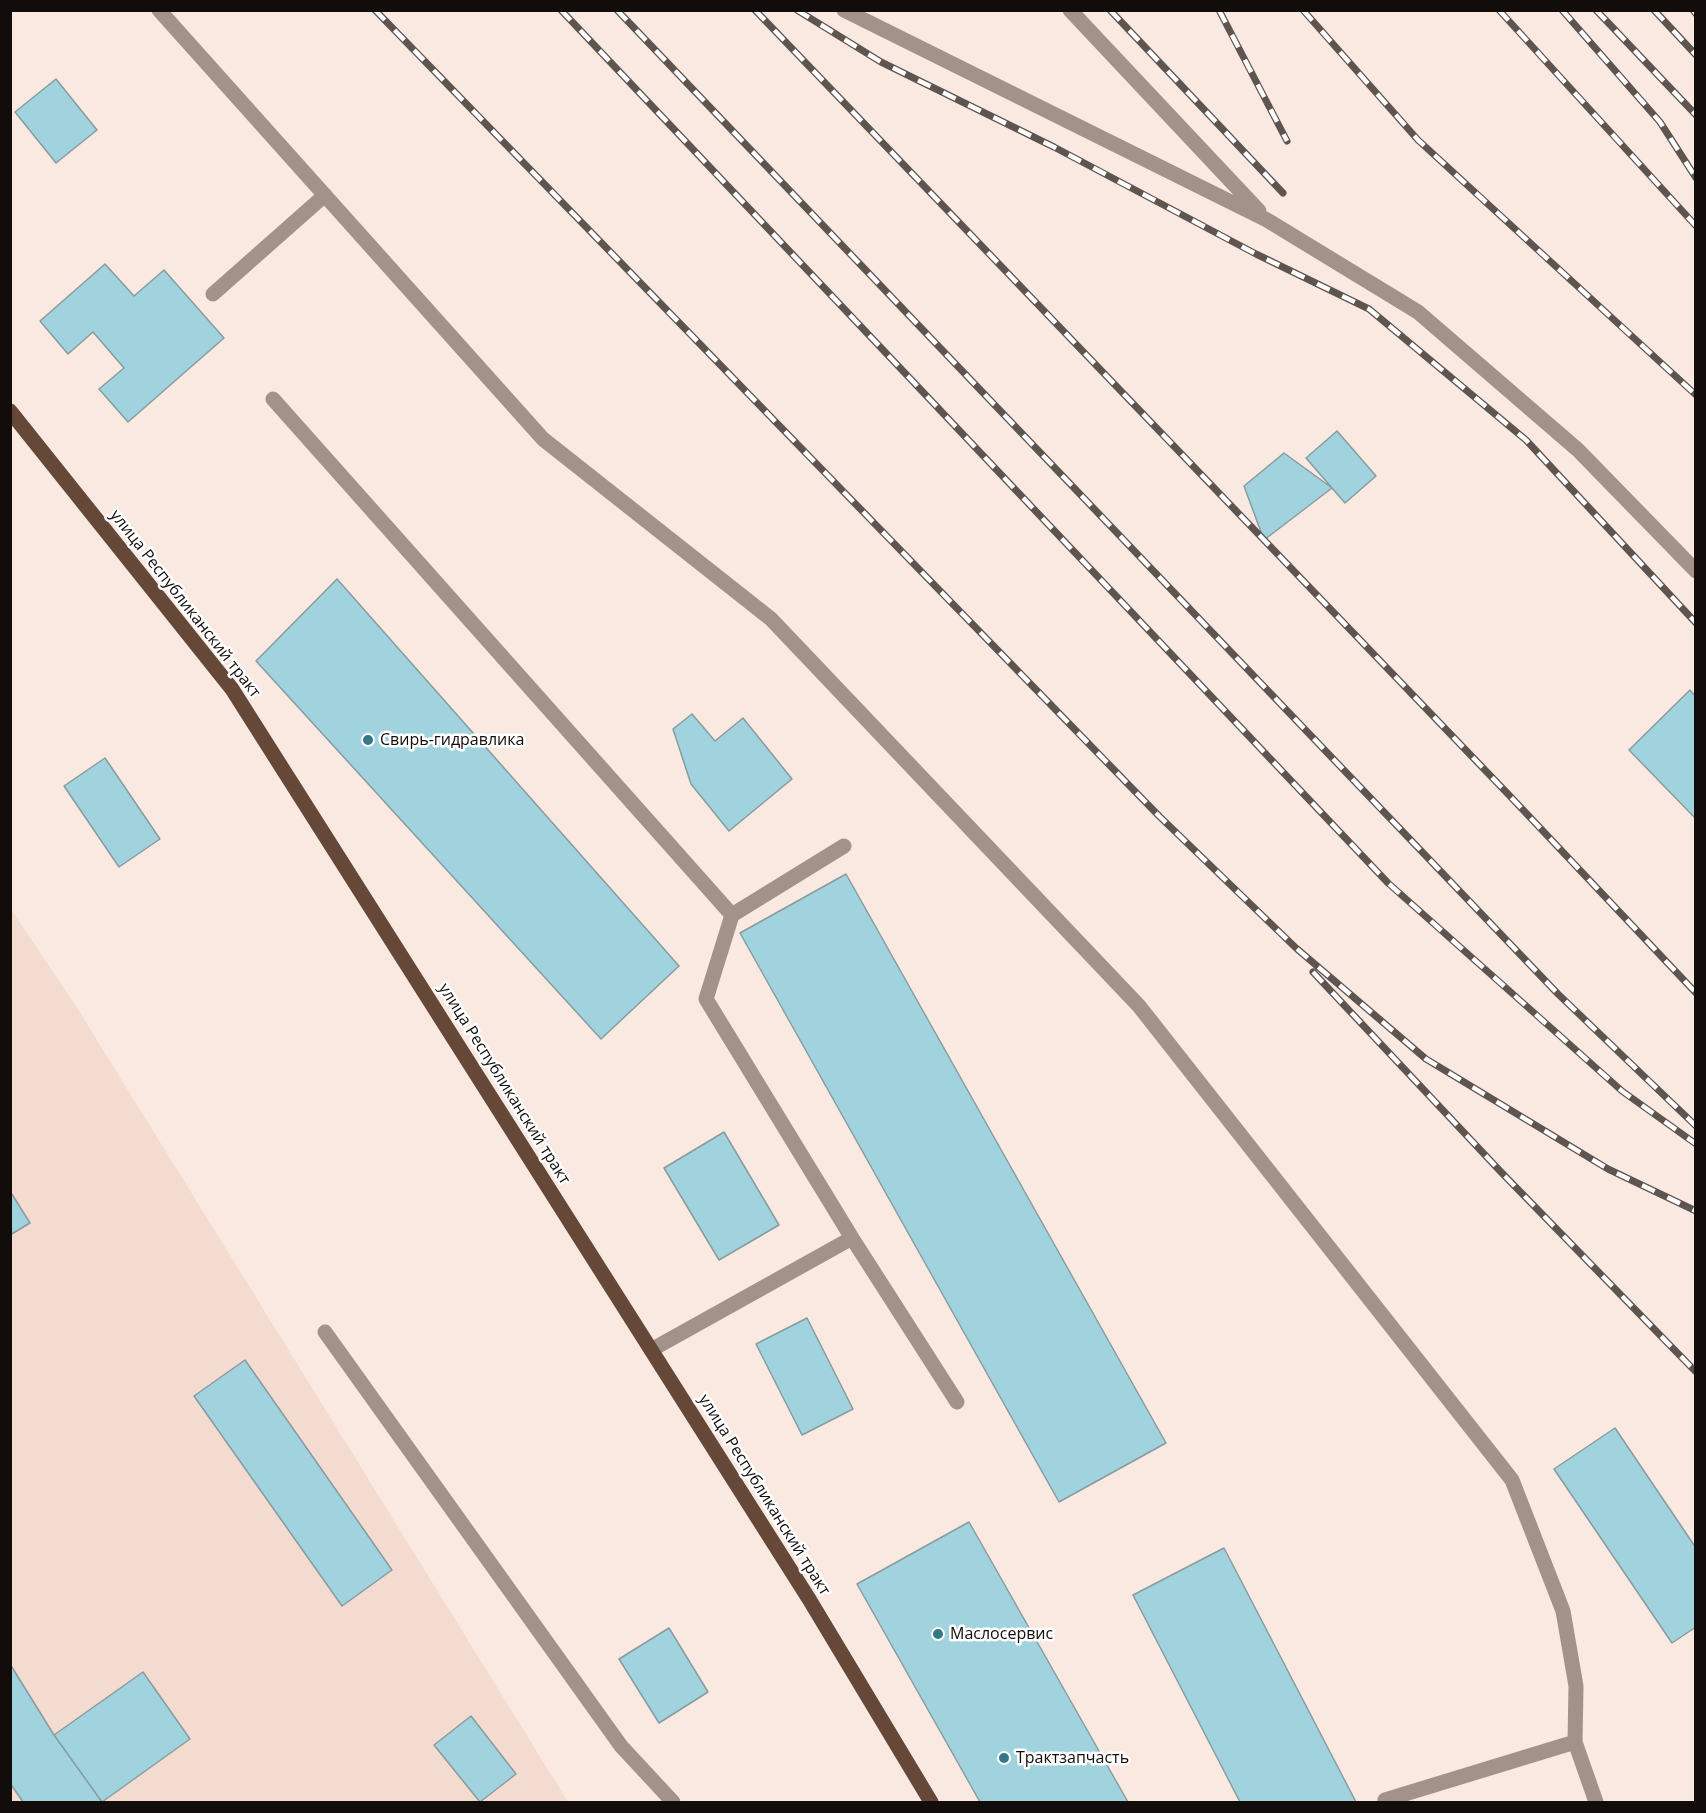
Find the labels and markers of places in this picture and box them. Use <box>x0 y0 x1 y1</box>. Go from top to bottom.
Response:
place label: Свирь-гидравлика <box>380 730 524 750</box>
marker: Свирь-гидравлика <box>361 733 375 747</box>
place label: Маслосервис <box>950 1624 1053 1644</box>
marker: Маслосервис <box>931 1627 945 1641</box>
place label: Трактзапчасть <box>1016 1748 1129 1768</box>
marker: Трактзапчасть <box>997 1751 1011 1765</box>

